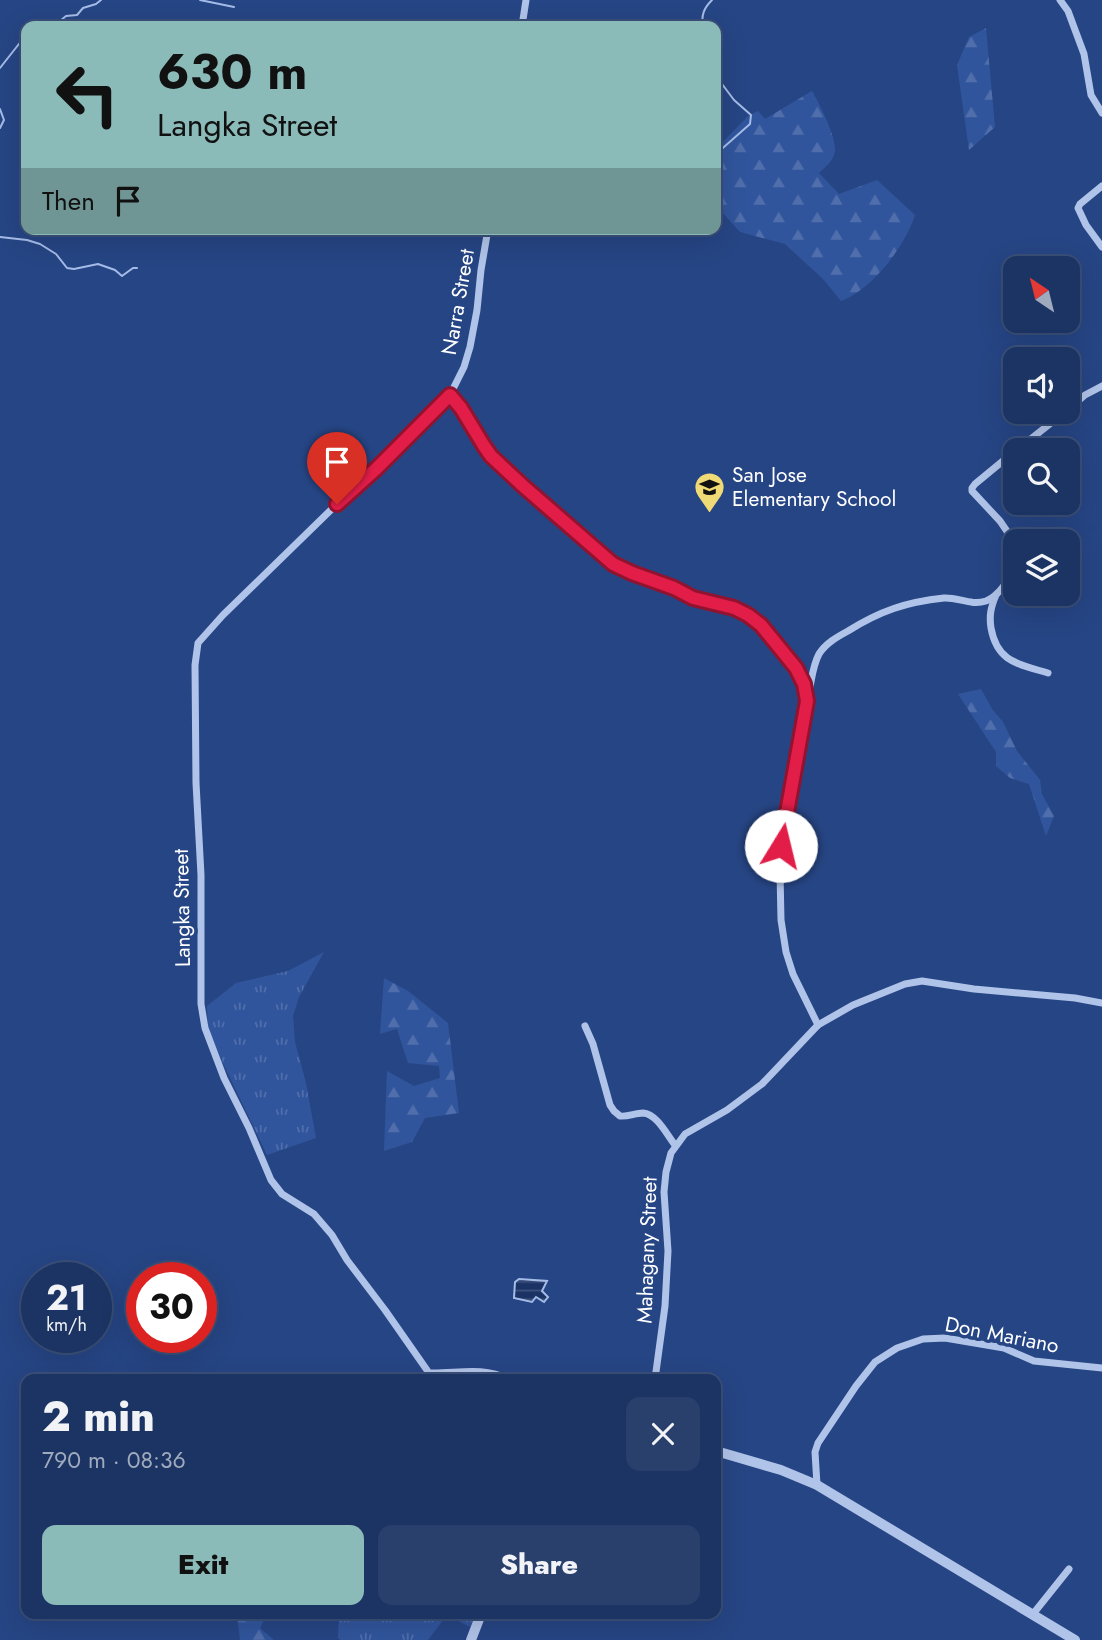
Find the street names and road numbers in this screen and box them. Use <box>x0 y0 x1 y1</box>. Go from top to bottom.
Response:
street label: Narra Street <box>434 247 482 357</box>
street label: Langka Street <box>166 849 198 967</box>
street label: Mahagany Street <box>629 1176 665 1324</box>
street label: Don Mariano <box>942 1309 1062 1361</box>

